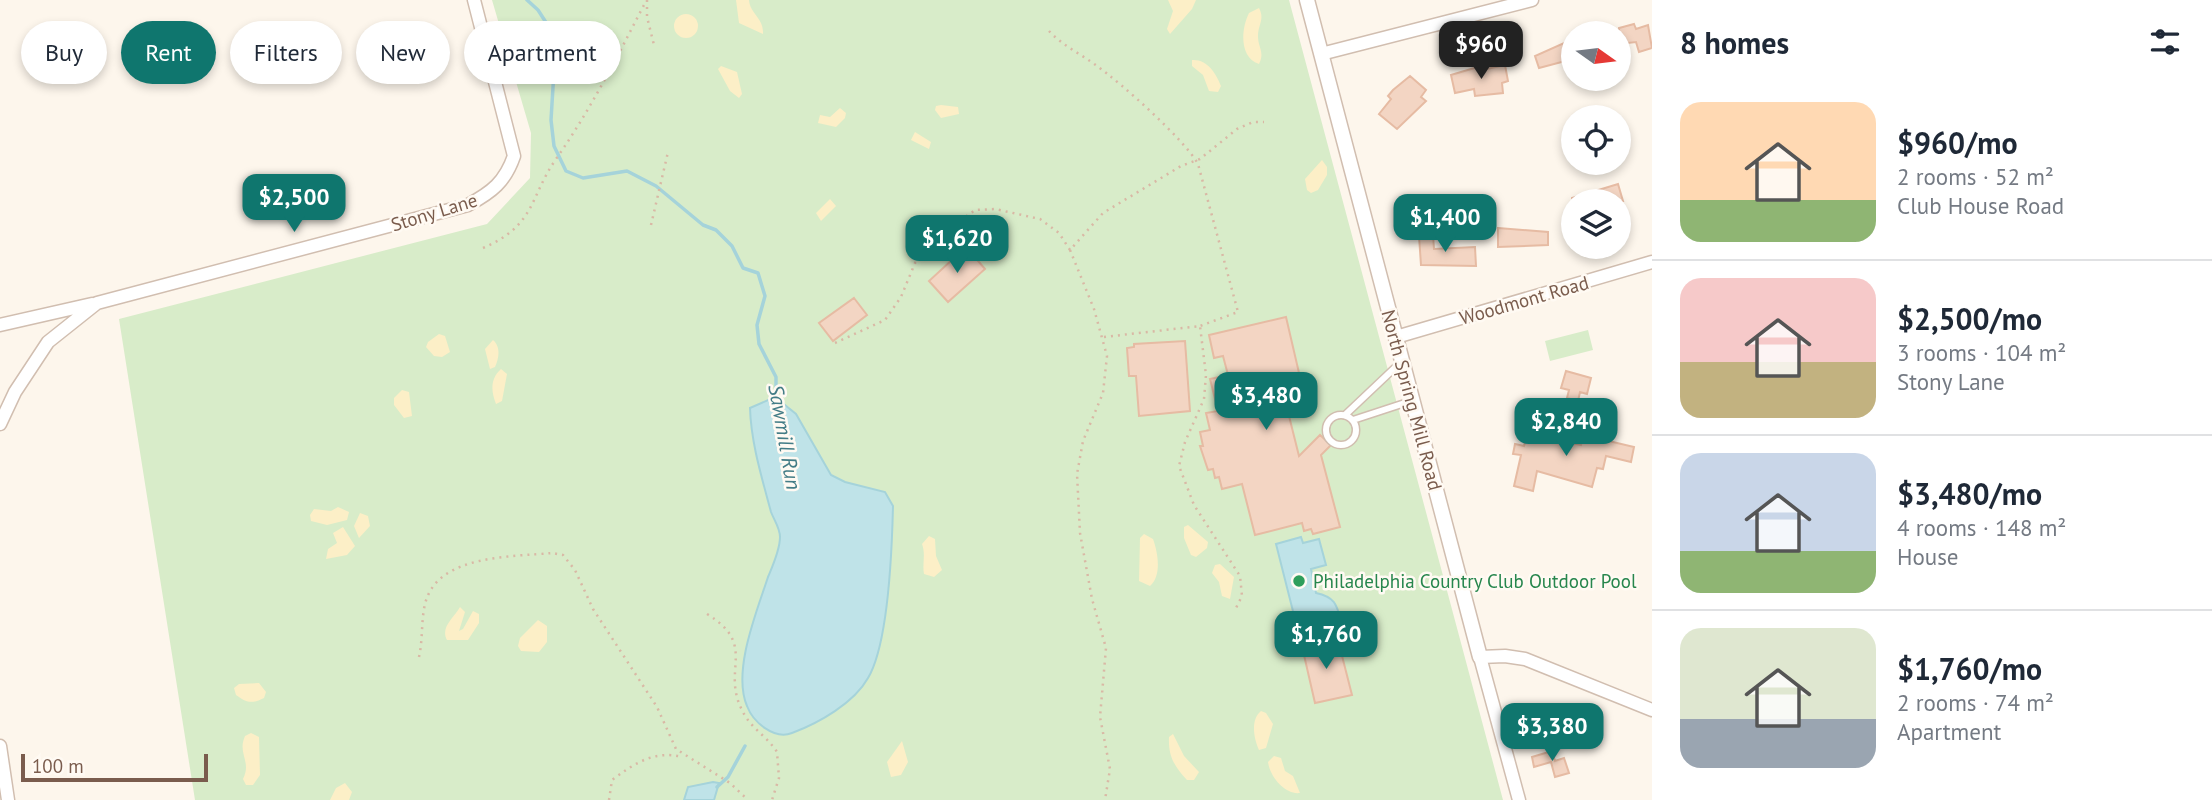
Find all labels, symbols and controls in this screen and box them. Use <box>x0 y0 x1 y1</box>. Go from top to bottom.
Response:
chip: Buy <box>21 21 107 84</box>
chip: Rent <box>121 21 216 84</box>
chip: Filters <box>230 21 342 84</box>
chip: New <box>356 21 450 84</box>
chip: Apartment <box>464 21 621 84</box>
north arrow <box>1561 21 1631 91</box>
map controls <box>1561 21 1631 259</box>
pin: $960 <box>1440 22 1522 81</box>
text: 8 homes <box>1680 23 1789 62</box>
icon: filters <box>2146 23 2184 61</box>
text: $960 <box>1455 29 1507 58</box>
button: locate <box>1561 105 1631 175</box>
text: $960/mo <box>1897 123 2018 162</box>
icon: home <box>1736 130 1820 214</box>
text: 2 rooms · 52 m² <box>1897 162 2054 191</box>
pin: $2,500 <box>237 174 351 234</box>
text: $2,500 <box>258 182 330 211</box>
street label: Stony Lane <box>388 188 480 236</box>
button: layers <box>1561 189 1631 259</box>
text: Club House Road <box>1897 191 2064 220</box>
pin: $1,400 <box>1388 194 1502 254</box>
text: $1,400 <box>1409 202 1481 231</box>
pin: $1,620 <box>900 216 1014 275</box>
text: $1,620 <box>921 223 993 252</box>
street label: Woodmont Road <box>1457 270 1591 330</box>
text: $2,500/mo <box>1897 299 2042 338</box>
icon: home <box>1736 306 1820 390</box>
street label: North Spring Mill Road <box>1376 307 1448 493</box>
text: 3 rooms · 104 m² <box>1897 338 2066 367</box>
text: Stony Lane <box>1897 367 2005 396</box>
pin: $3,480 <box>1209 372 1323 432</box>
text: $3,480 <box>1230 380 1302 409</box>
water label: Sawmill Run <box>762 382 808 492</box>
pin: $2,840 <box>1509 398 1623 458</box>
text: $2,840 <box>1530 406 1602 435</box>
text: $3,480/mo <box>1897 474 2042 513</box>
icon: home <box>1736 481 1820 565</box>
text: 4 rooms · 148 m² <box>1897 513 2066 542</box>
text: House <box>1897 542 1959 571</box>
place label: Philadelphia Country Club Outdoor Pool <box>1313 569 1637 593</box>
marker: Philadelphia Country Club Outdoor Pool <box>1291 573 1307 589</box>
pin: $1,760 <box>1269 612 1383 671</box>
text: $1,760 <box>1290 619 1362 648</box>
text: $1,760/mo <box>1897 649 2042 688</box>
icon: home <box>1736 656 1820 740</box>
text: 2 rooms · 74 m² <box>1897 688 2054 717</box>
pin: $3,380 <box>1495 704 1609 763</box>
text: $3,380 <box>1516 711 1588 740</box>
text: Apartment <box>1897 717 2001 746</box>
scale bar <box>21 751 208 783</box>
text: 100 m <box>32 754 84 778</box>

